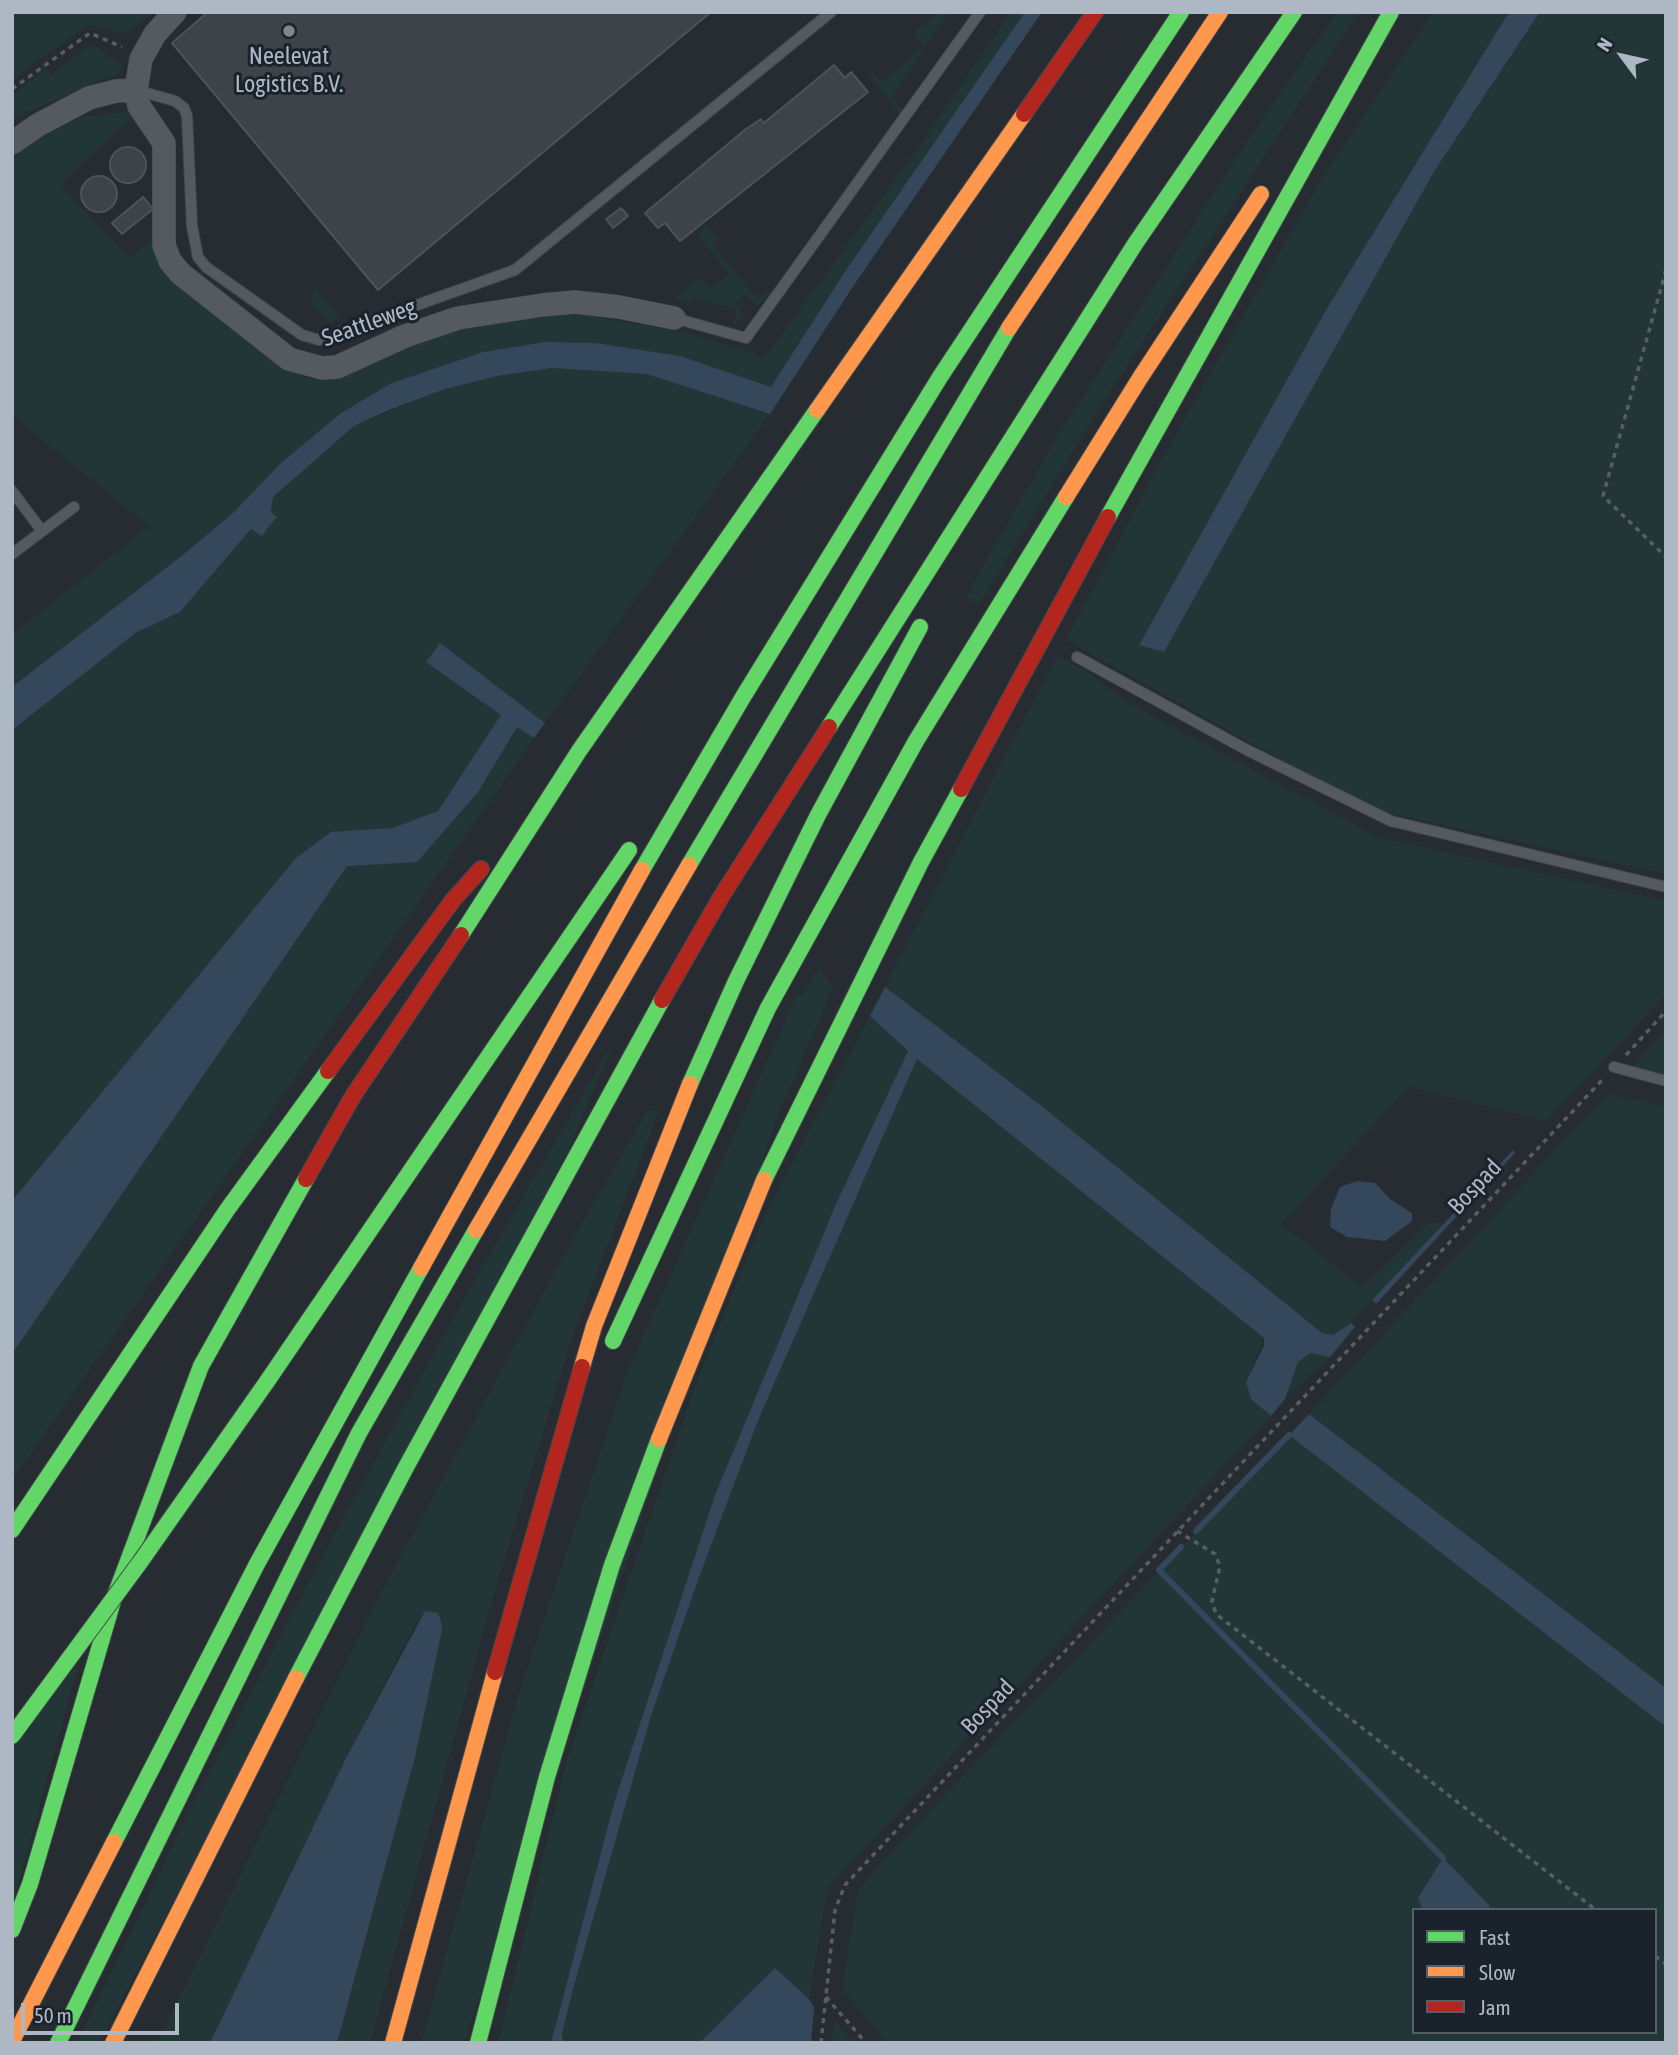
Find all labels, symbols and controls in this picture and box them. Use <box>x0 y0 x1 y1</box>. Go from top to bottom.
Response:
north arrow <box>1587 21 1657 91</box>
marker: Neelevat Logistics B.V. <box>281 23 297 39</box>
text: N <box>1592 34 1617 55</box>
place label: Neelevat Logistics B.V. <box>235 42 343 98</box>
street label: Seattleweg <box>318 293 420 353</box>
street label: Bospad <box>1442 1153 1508 1221</box>
street label: Bospad <box>955 1673 1021 1741</box>
legend <box>1412 1908 1657 2034</box>
text: Fast <box>1479 1925 1510 1949</box>
text: Slow <box>1479 1960 1515 1984</box>
scale bar <box>24 1988 182 2032</box>
text: Jam <box>1479 1995 1511 2019</box>
text: 50 m <box>34 2003 72 2027</box>

